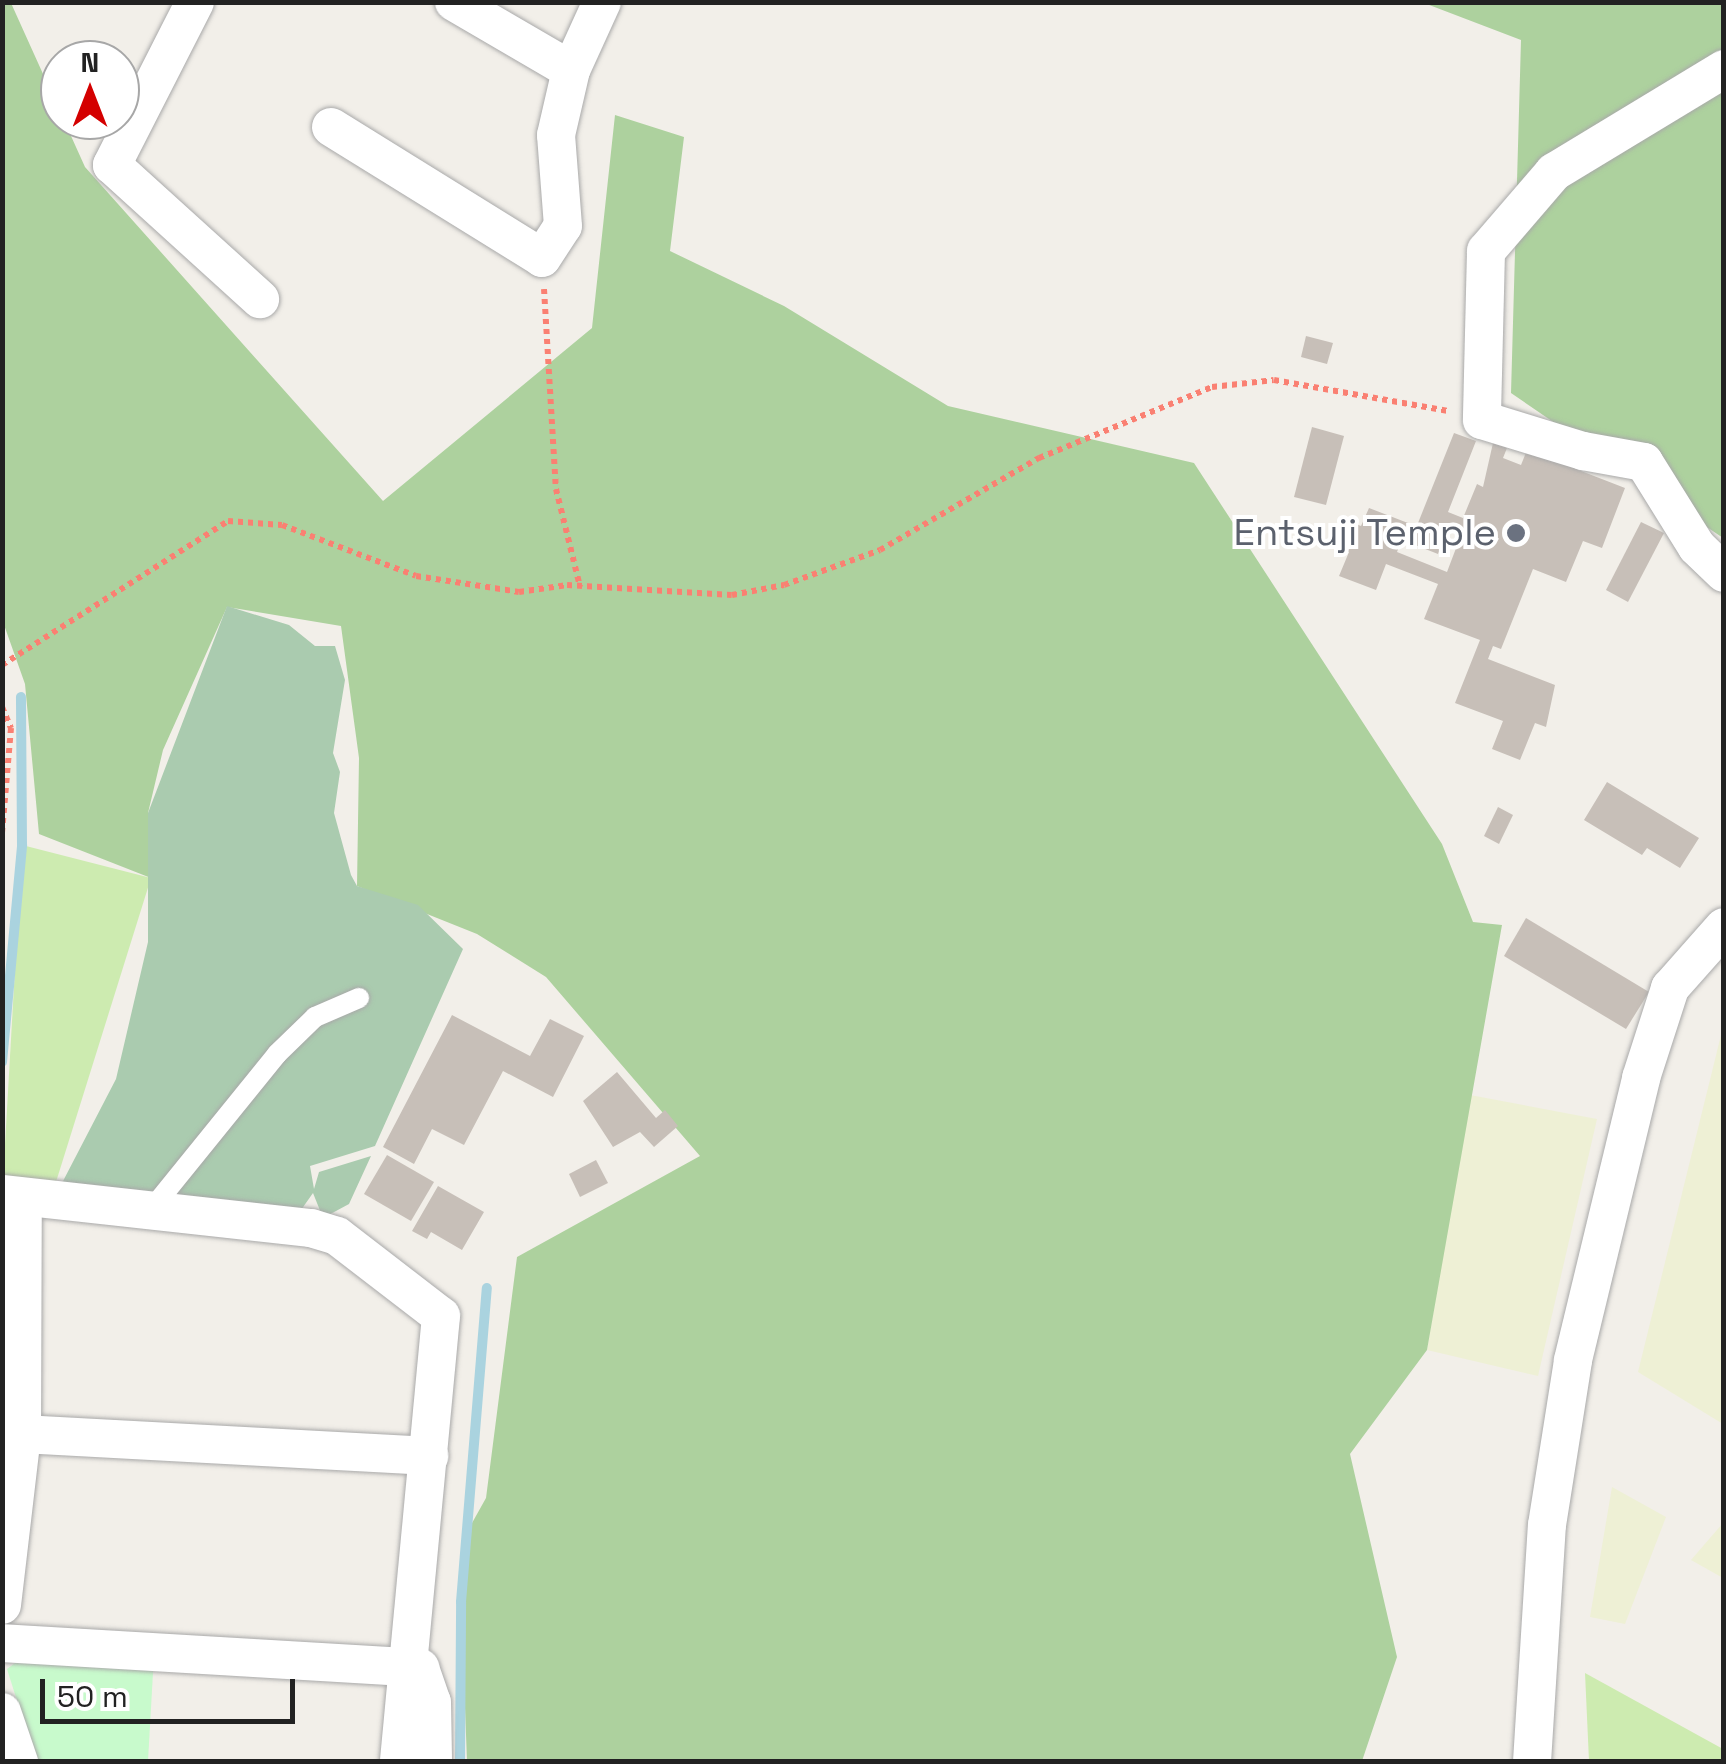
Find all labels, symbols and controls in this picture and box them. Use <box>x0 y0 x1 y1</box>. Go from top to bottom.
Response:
north arrow <box>40 40 140 140</box>
text: N <box>81 44 99 80</box>
place label: Entsuji Temple <box>1233 510 1496 556</box>
marker: Entsuji Temple <box>1505 522 1527 544</box>
scale bar <box>45 1659 300 1721</box>
text: 50 m <box>57 1677 128 1716</box>

